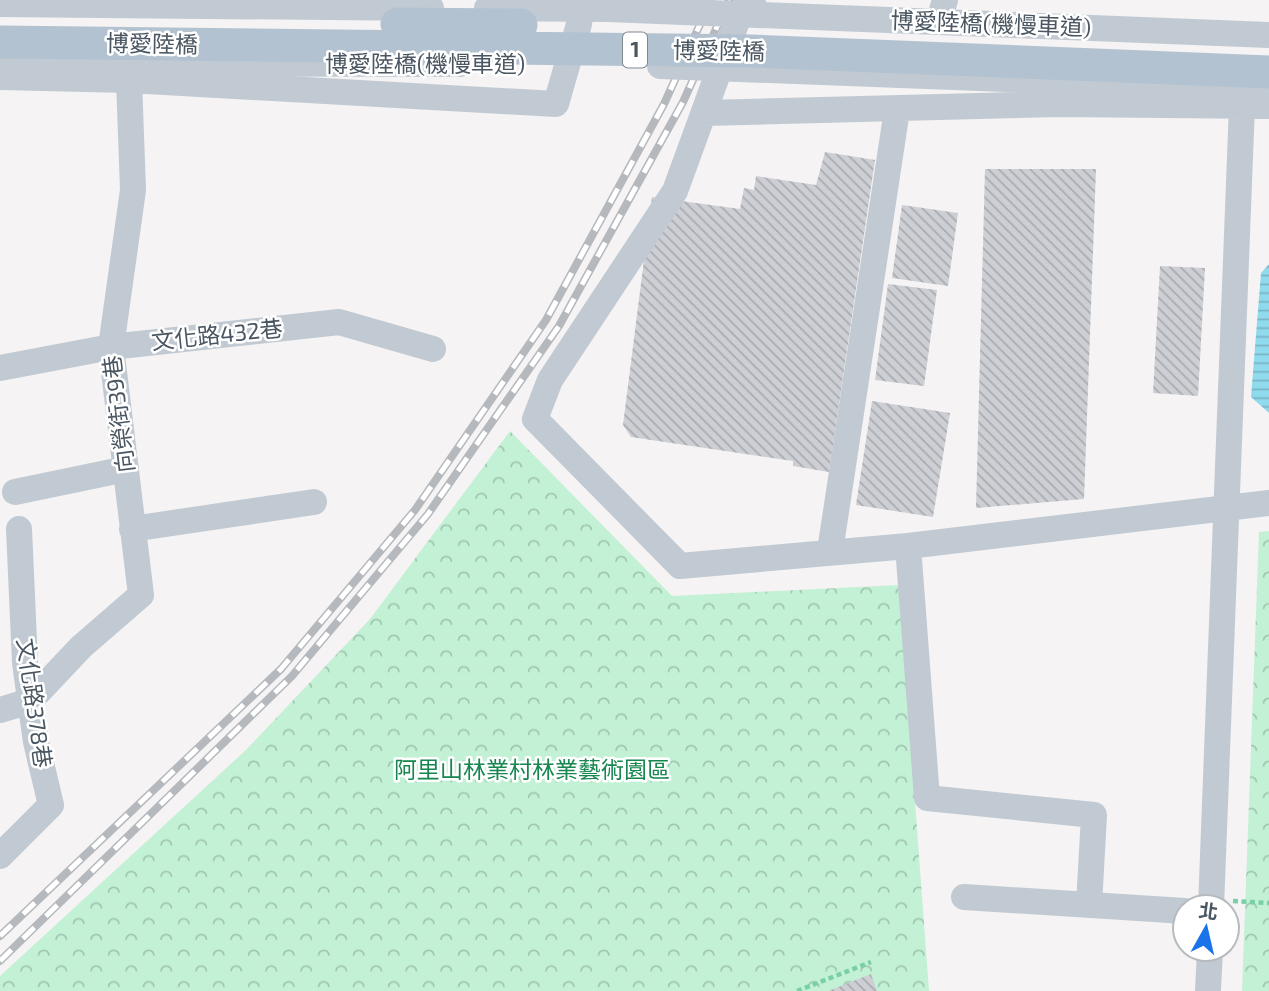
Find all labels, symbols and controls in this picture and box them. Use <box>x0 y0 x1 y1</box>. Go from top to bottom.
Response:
street label: 博愛陸橋(機慢車道) <box>890 6 1092 40</box>
street label: 博愛陸橋 <box>106 28 198 58</box>
road number: 1 <box>623 32 647 68</box>
street label: 博愛陸橋 <box>673 35 765 65</box>
street label: 博愛陸橋(機慢車道) <box>325 49 525 77</box>
street label: 文化路432巷 <box>150 313 284 355</box>
street label: 向榮街39巷 <box>97 354 139 474</box>
street label: 文化路378巷 <box>12 636 58 769</box>
park label: 阿里山林業村林業藝術園區 <box>394 755 670 783</box>
north arrow <box>1171 893 1241 963</box>
text: 北 <box>1197 898 1219 923</box>

